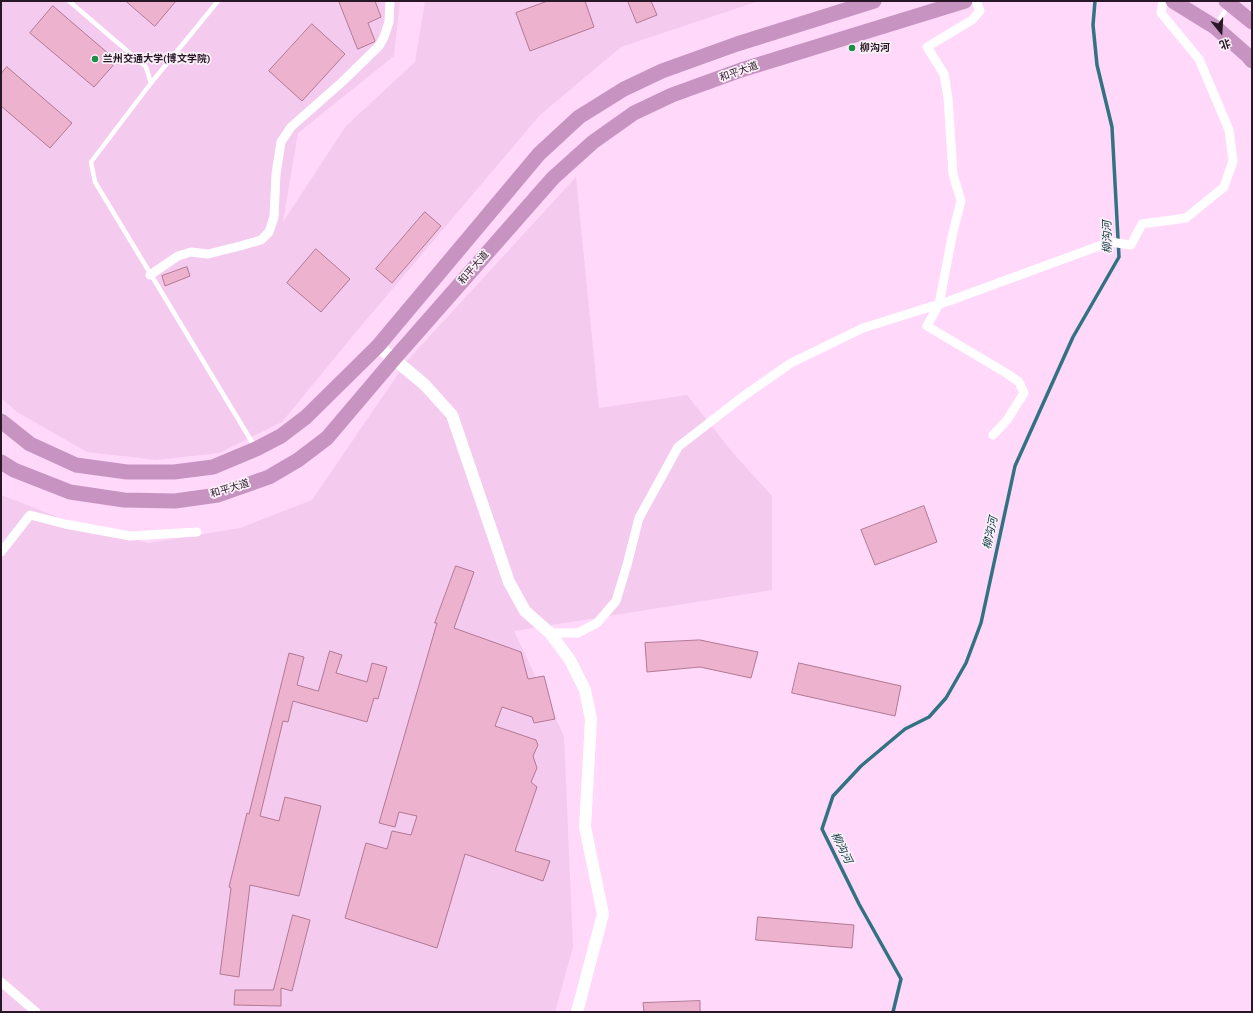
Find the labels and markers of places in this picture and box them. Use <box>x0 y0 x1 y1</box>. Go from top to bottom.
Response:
place label: 柳沟河 <box>860 42 890 54</box>
marker: 柳沟河 <box>847 43 857 53</box>
place label: 兰州交通大学(博文学院) <box>103 53 211 65</box>
marker: 兰州交通大学(博文学院) <box>90 54 100 64</box>

